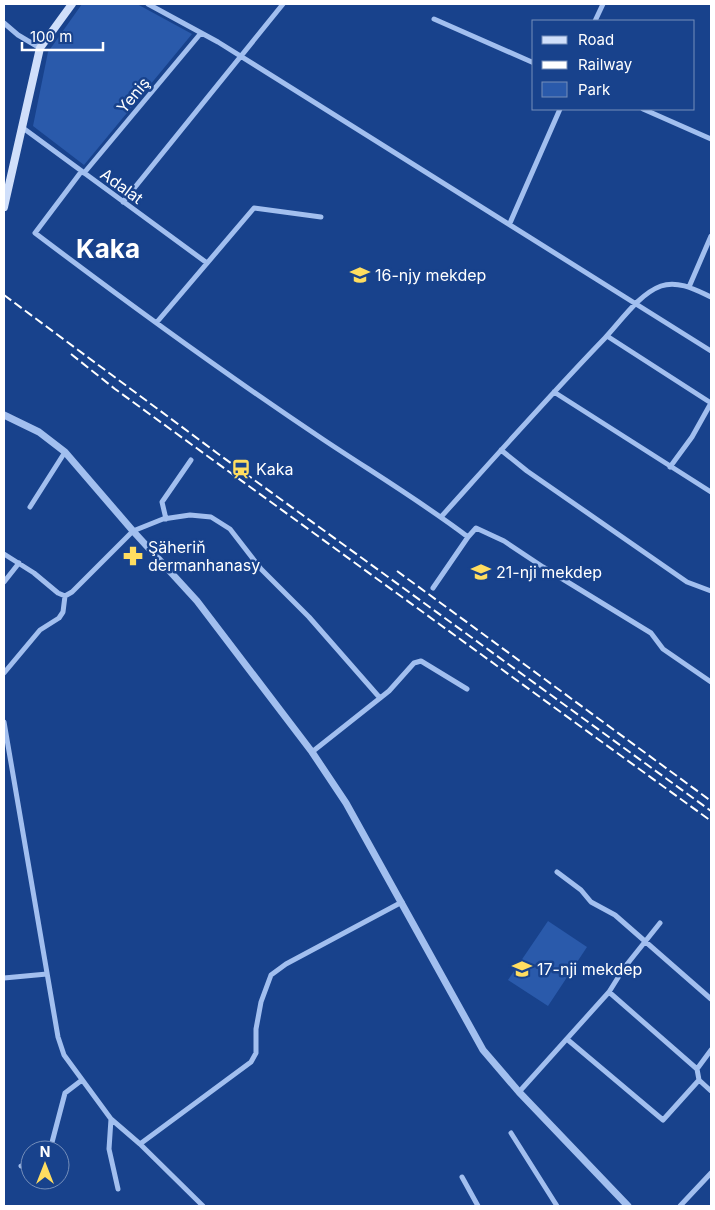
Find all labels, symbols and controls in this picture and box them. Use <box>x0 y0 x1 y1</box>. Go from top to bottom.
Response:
scale bar <box>22 20 104 52</box>
legend <box>532 20 695 110</box>
text: 100 m <box>30 27 72 46</box>
text: Road <box>578 30 614 49</box>
text: Railway <box>578 55 633 74</box>
street label: Yeniş <box>112 73 154 117</box>
text: Park <box>578 80 611 99</box>
street label: Adalat <box>97 164 147 208</box>
district label: Kaka <box>76 233 140 264</box>
school or university icon: 16-njy mekdep <box>349 264 371 286</box>
place label: 16-njy mekdep <box>375 265 486 285</box>
station icon: Kaka <box>230 458 252 480</box>
place label: Kaka <box>256 459 294 479</box>
place label: Şäheriň dermanhanasy <box>148 537 260 575</box>
pharmacy icon: Şäheriň dermanhanasy <box>122 545 144 567</box>
school or university icon: 21-nji mekdep <box>470 561 492 583</box>
place label: 21-nji mekdep <box>496 562 602 582</box>
school or university icon: 17-nji mekdep <box>511 958 533 980</box>
place label: 17-nji mekdep <box>537 959 642 979</box>
north arrow <box>20 1140 70 1190</box>
text: N <box>40 1143 50 1160</box>

